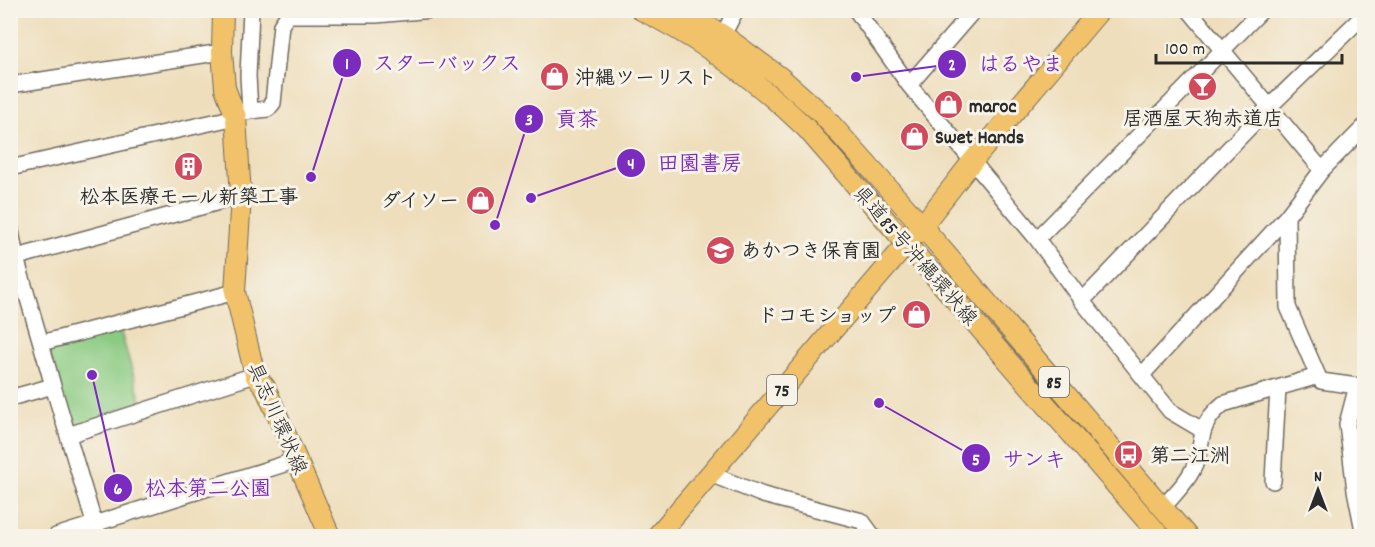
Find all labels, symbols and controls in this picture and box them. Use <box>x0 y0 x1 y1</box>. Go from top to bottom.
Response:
scale bar <box>1156 27 1342 65</box>
text: 100 m <box>1165 38 1205 63</box>
callout: スターバックス <box>332 44 533 83</box>
callout: はるやま <box>937 44 1075 83</box>
text: スターバックス <box>373 51 521 81</box>
text: はるやま <box>979 52 1063 82</box>
text: 1 <box>345 53 349 78</box>
text: 2 <box>948 54 956 79</box>
shop icon: 沖縄ツーリスト <box>538 61 570 93</box>
place label: 沖縄ツーリスト <box>575 66 717 94</box>
bar icon: 居酒屋天狗赤道店 <box>1187 71 1219 103</box>
shop icon: maroc <box>932 89 964 121</box>
place label: maroc <box>969 94 1016 122</box>
callout: 貢茶 <box>514 99 610 138</box>
text: 貢茶 <box>556 107 598 137</box>
place label: 居酒屋天狗赤道店 <box>1123 107 1283 135</box>
text: 3 <box>525 109 533 134</box>
shop icon: Swet Hands <box>898 120 930 152</box>
place label: Swet Hands <box>935 125 1024 153</box>
callout: 田園書房 <box>616 143 754 182</box>
building icon: 松本医療モール新築工事 <box>173 150 205 182</box>
text: 田園書房 <box>658 151 742 181</box>
text: 4 <box>627 153 635 178</box>
street label: 県道85号沖縄環状線 <box>845 181 982 333</box>
shop icon: ダイソー <box>464 184 496 216</box>
place label: 松本医療モール新築工事 <box>79 185 299 213</box>
place label: ダイソー <box>381 189 459 217</box>
school or university icon: あかつき保育園 <box>704 234 736 266</box>
place label: あかつき保育園 <box>741 239 881 267</box>
shop icon: ドコモショップ <box>901 299 933 331</box>
place label: ドコモショップ <box>758 304 896 332</box>
street label: 具志川環状線 <box>238 359 312 480</box>
road number: 85 <box>1039 367 1069 397</box>
road number: 75 <box>767 375 797 405</box>
callout: サンキ <box>961 439 1078 478</box>
bus stop icon: 第二江洲 <box>1113 439 1145 471</box>
place label: 第二江洲 <box>1150 444 1230 472</box>
text: サンキ <box>1003 447 1066 477</box>
text: 5 <box>972 449 980 474</box>
north arrow <box>1288 460 1348 520</box>
text: N <box>1314 466 1322 489</box>
callout: 松本第二公園 <box>103 468 283 507</box>
text: 松本第二公園 <box>145 476 271 506</box>
text: 6 <box>114 478 123 503</box>

